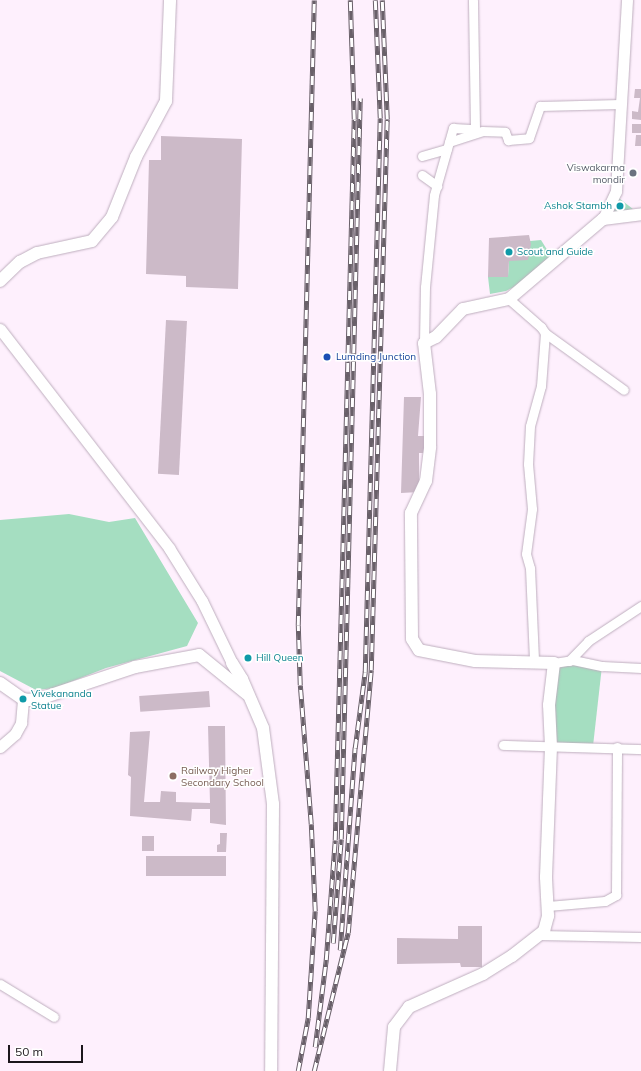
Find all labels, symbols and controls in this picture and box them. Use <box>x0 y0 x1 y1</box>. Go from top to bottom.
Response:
place label: Viswakarma mondir <box>567 161 625 184</box>
marker: Viswakarma mondir <box>628 168 638 178</box>
place label: Ashok Stambh <box>544 200 612 212</box>
marker: Ashok Stambh <box>615 201 625 211</box>
place label: Scout and Guide <box>517 246 593 258</box>
marker: Scout and Guide <box>504 247 514 257</box>
marker: Lumding Junction <box>321 351 333 363</box>
place label: Lumding Junction <box>336 351 416 363</box>
place label: Hill Queen <box>256 652 304 664</box>
marker: Hill Queen <box>243 653 253 663</box>
place label: Vivekananda Statue <box>31 687 92 710</box>
marker: Vivekananda Statue <box>18 694 28 704</box>
place label: Railway Higher Secondary School <box>181 764 264 788</box>
marker: Railway Higher Secondary School <box>168 771 178 781</box>
scale bar <box>10 1037 85 1063</box>
text: 50 m <box>15 1044 43 1059</box>

